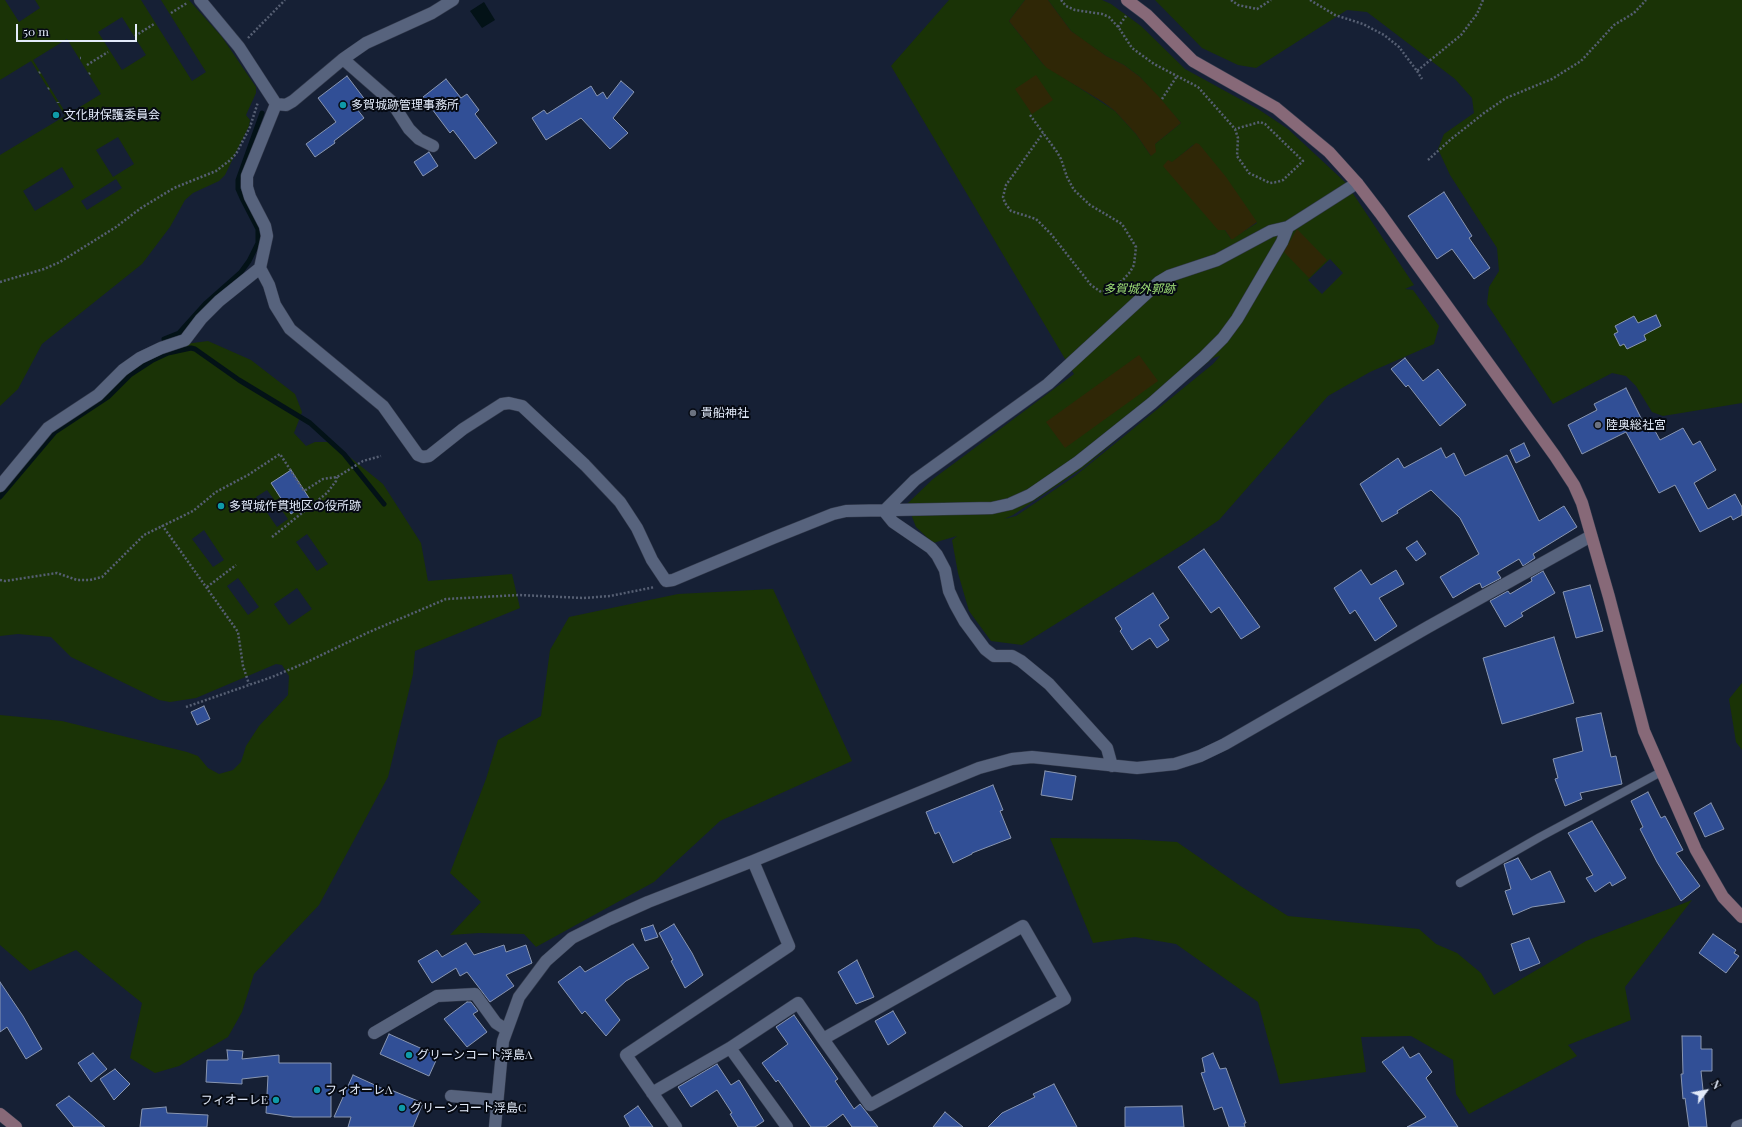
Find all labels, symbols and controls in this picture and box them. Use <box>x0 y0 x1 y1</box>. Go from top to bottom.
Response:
scale bar <box>18 16 139 42</box>
text: 50 m <box>23 23 49 39</box>
place label: 多賀城跡管理事務所 <box>351 98 459 112</box>
marker: 多賀城跡管理事務所 <box>338 100 348 110</box>
place label: 文化財保護委員会 <box>64 108 160 122</box>
marker: 文化財保護委員会 <box>51 110 61 120</box>
park label: 多賀城外郭跡 <box>1103 282 1175 296</box>
place label: 貴船神社 <box>701 406 749 420</box>
marker: 貴船神社 <box>688 408 698 418</box>
place label: 陸奥総社宮 <box>1606 418 1666 432</box>
marker: 陸奥総社宮 <box>1593 420 1603 430</box>
place label: 多賀城作貫地区の役所跡 <box>229 499 361 513</box>
marker: 多賀城作貫地区の役所跡 <box>216 501 226 511</box>
place label: グリーンコート浮島A <box>417 1048 533 1062</box>
marker: グリーンコート浮島A <box>404 1050 414 1060</box>
north arrow <box>1686 1071 1726 1111</box>
text: N <box>1708 1077 1725 1092</box>
place label: フィオーレA <box>325 1083 393 1097</box>
marker: フィオーレA <box>312 1085 322 1095</box>
place label: フィオーレE <box>201 1093 268 1107</box>
marker: フィオーレE <box>271 1095 281 1105</box>
place label: グリーンコート浮島C <box>410 1101 526 1115</box>
marker: グリーンコート浮島C <box>397 1103 407 1113</box>

